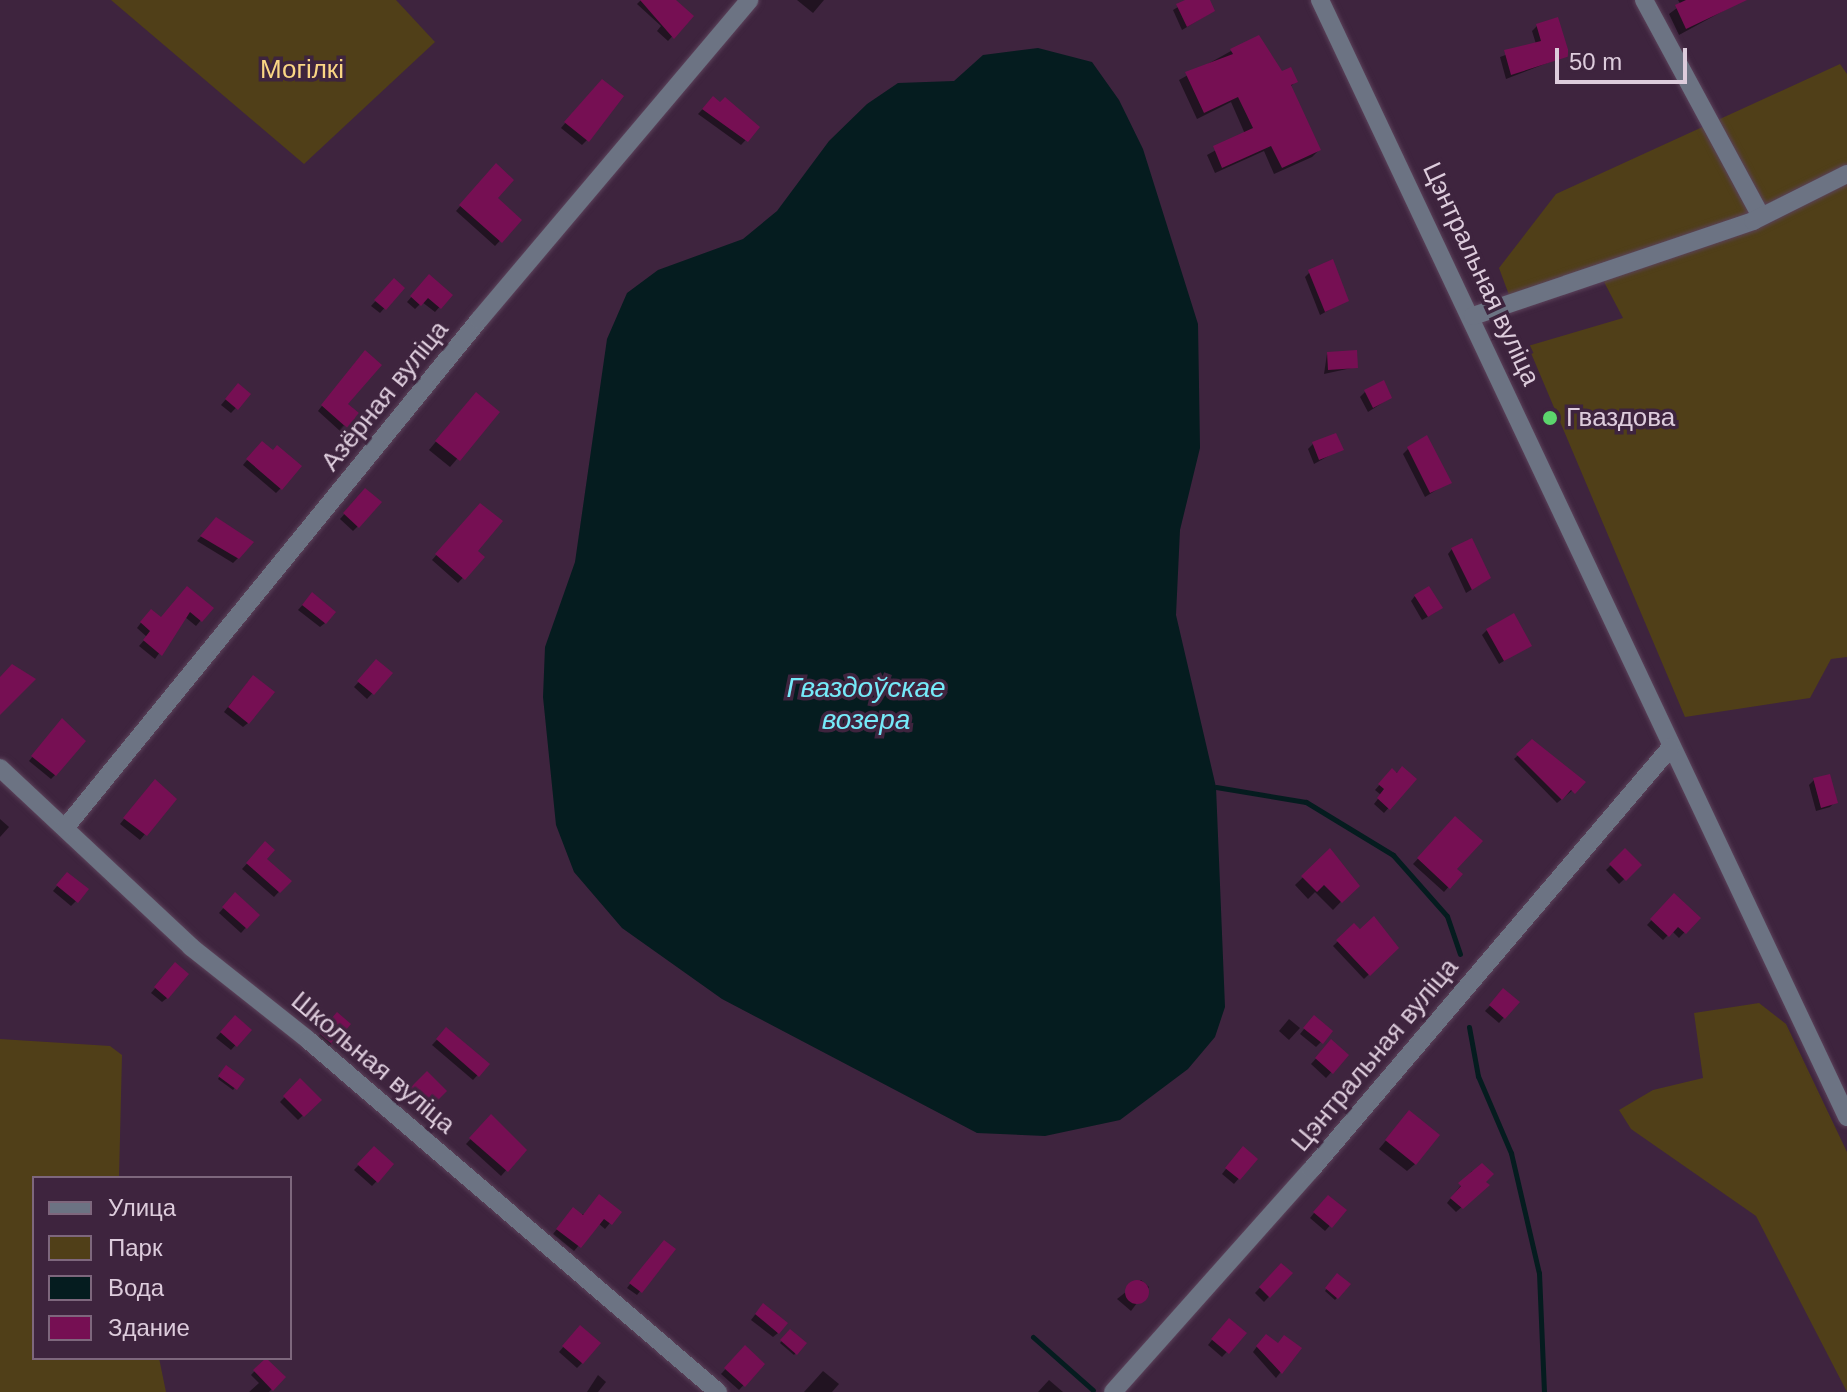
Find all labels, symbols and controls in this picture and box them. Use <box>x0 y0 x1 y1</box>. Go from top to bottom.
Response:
scale bar <box>1559 32 1691 82</box>
text: 50 m <box>1569 48 1622 75</box>
park label: Могілкі <box>260 54 344 86</box>
street label: Цэнтральная вуліца <box>1416 158 1546 390</box>
street label: Азёрная вуліца <box>315 315 455 477</box>
place label: Гваздова <box>1566 402 1675 434</box>
marker: Гваздова <box>1541 409 1559 427</box>
water label: Гваздоўскае возера <box>786 671 946 737</box>
street label: Цэнтральная вуліца <box>1285 952 1465 1158</box>
street label: Школьная вуліца <box>285 985 461 1141</box>
legend <box>32 1176 292 1360</box>
text: Улица <box>108 1194 176 1221</box>
text: Парк <box>108 1234 162 1261</box>
text: Вода <box>108 1274 164 1301</box>
text: Здание <box>108 1314 190 1341</box>

